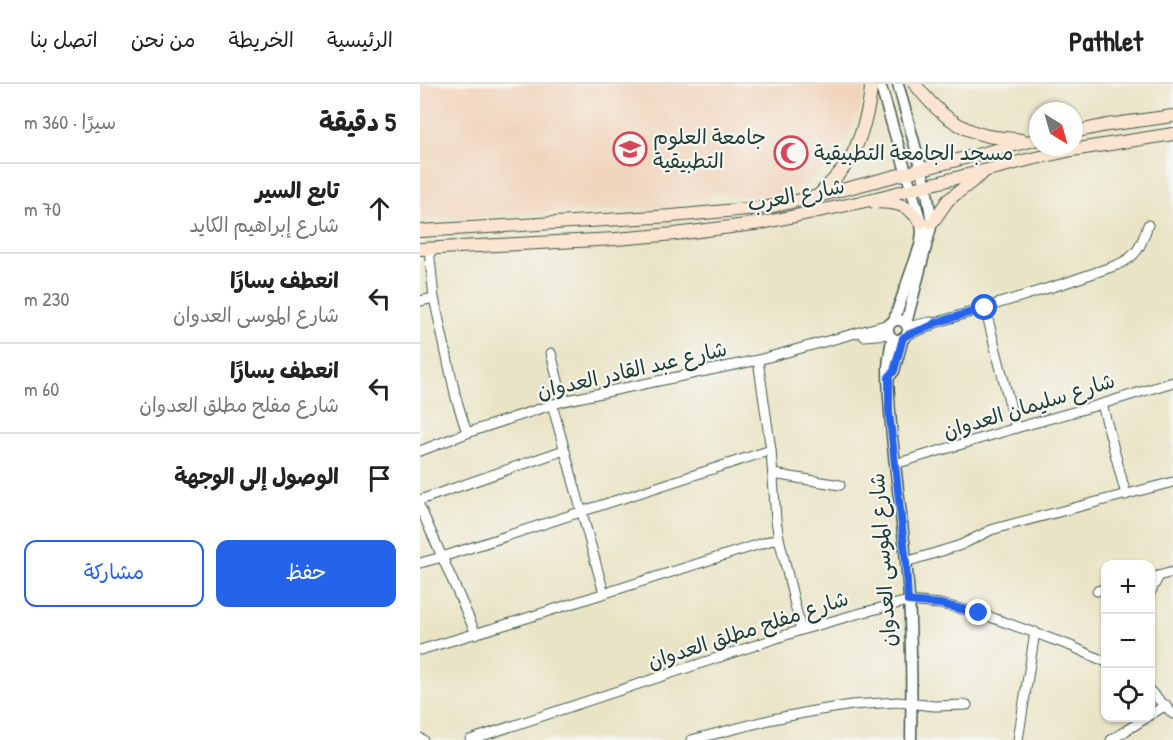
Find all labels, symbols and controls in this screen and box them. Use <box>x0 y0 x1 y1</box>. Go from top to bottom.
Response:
text: Pathlet <box>1069 22 1143 60</box>
text: اتصل بنا <box>30 25 98 54</box>
text: من نحن <box>131 25 195 54</box>
text: الخريطة <box>228 25 294 54</box>
text: الرئيسية <box>327 25 393 54</box>
north arrow <box>1029 102 1083 156</box>
text: 5 دقيقة <box>319 104 396 139</box>
text: سيرًا · 360 m <box>24 108 116 135</box>
place label: جامعة العلوم التطبيقية <box>653 122 766 175</box>
school or university icon: جامعة العلوم التطبيقية <box>612 131 648 167</box>
mosque icon: مسجد الجامعة التطبيقية <box>773 135 809 171</box>
place label: مسجد الجامعة التطبيقية <box>814 138 1014 167</box>
street label: شارع العرب <box>745 171 847 219</box>
text: تابع السير <box>256 175 339 205</box>
icon: ahead <box>363 192 396 225</box>
text: 70 m <box>24 195 61 222</box>
text: شارع إبراهيم الكايد <box>189 211 339 238</box>
text: انعطف يسارًا <box>230 265 339 295</box>
icon: left <box>363 282 396 315</box>
text: 230 m <box>24 285 70 312</box>
route start <box>971 294 997 320</box>
text: شارع الموسى العدوان <box>173 301 339 328</box>
street label: شارع عبد القادر العدوان <box>534 334 730 406</box>
text: انعطف يسارًا <box>230 355 339 385</box>
street label: شارع سليمان العدوان <box>939 366 1119 446</box>
icon: left <box>363 372 396 405</box>
text: 60 m <box>24 375 59 402</box>
text: شارع مفلح مطلق العدوان <box>139 391 339 418</box>
text: الوصول إلى الوجهة <box>174 461 339 491</box>
icon: arrive <box>363 462 396 495</box>
street label: شارع الموسى العدوان <box>862 472 904 648</box>
button: مشاركة <box>24 540 204 607</box>
button: حفظ <box>216 540 396 607</box>
map controls <box>1101 560 1155 722</box>
button: + <box>1101 560 1155 614</box>
street label: شارع مفلح مطلق العدوان <box>644 583 852 677</box>
route end <box>965 599 991 625</box>
button: − <box>1101 614 1155 668</box>
button: locate <box>1101 668 1155 722</box>

